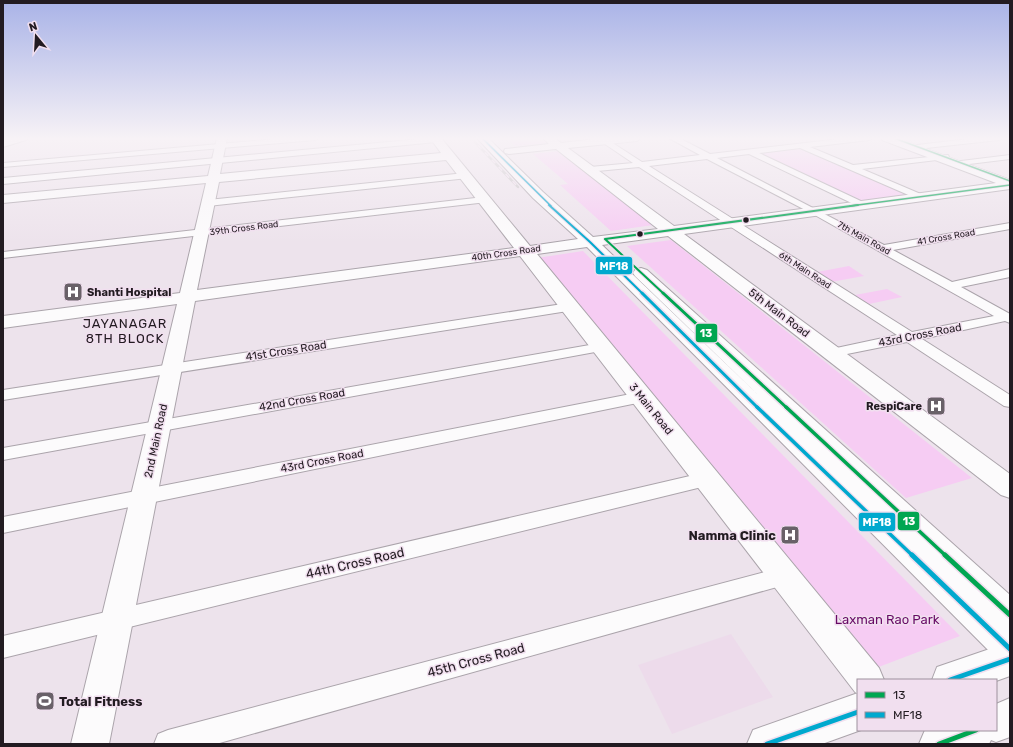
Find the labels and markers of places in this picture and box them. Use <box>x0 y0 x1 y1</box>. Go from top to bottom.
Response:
unlabelled marker <box>741 215 751 225</box>
unlabelled marker <box>635 229 645 239</box>
hospital icon: Shanti Hospital <box>62 281 84 303</box>
place label: Shanti Hospital <box>87 286 171 299</box>
hospital icon: RespiCare <box>925 395 947 417</box>
place label: RespiCare <box>866 400 922 413</box>
hospital icon: Namma Clinic <box>779 524 801 546</box>
place label: Namma Clinic <box>688 528 776 543</box>
sports icon: Total Fitness <box>34 690 56 712</box>
place label: Total Fitness <box>59 694 142 709</box>

